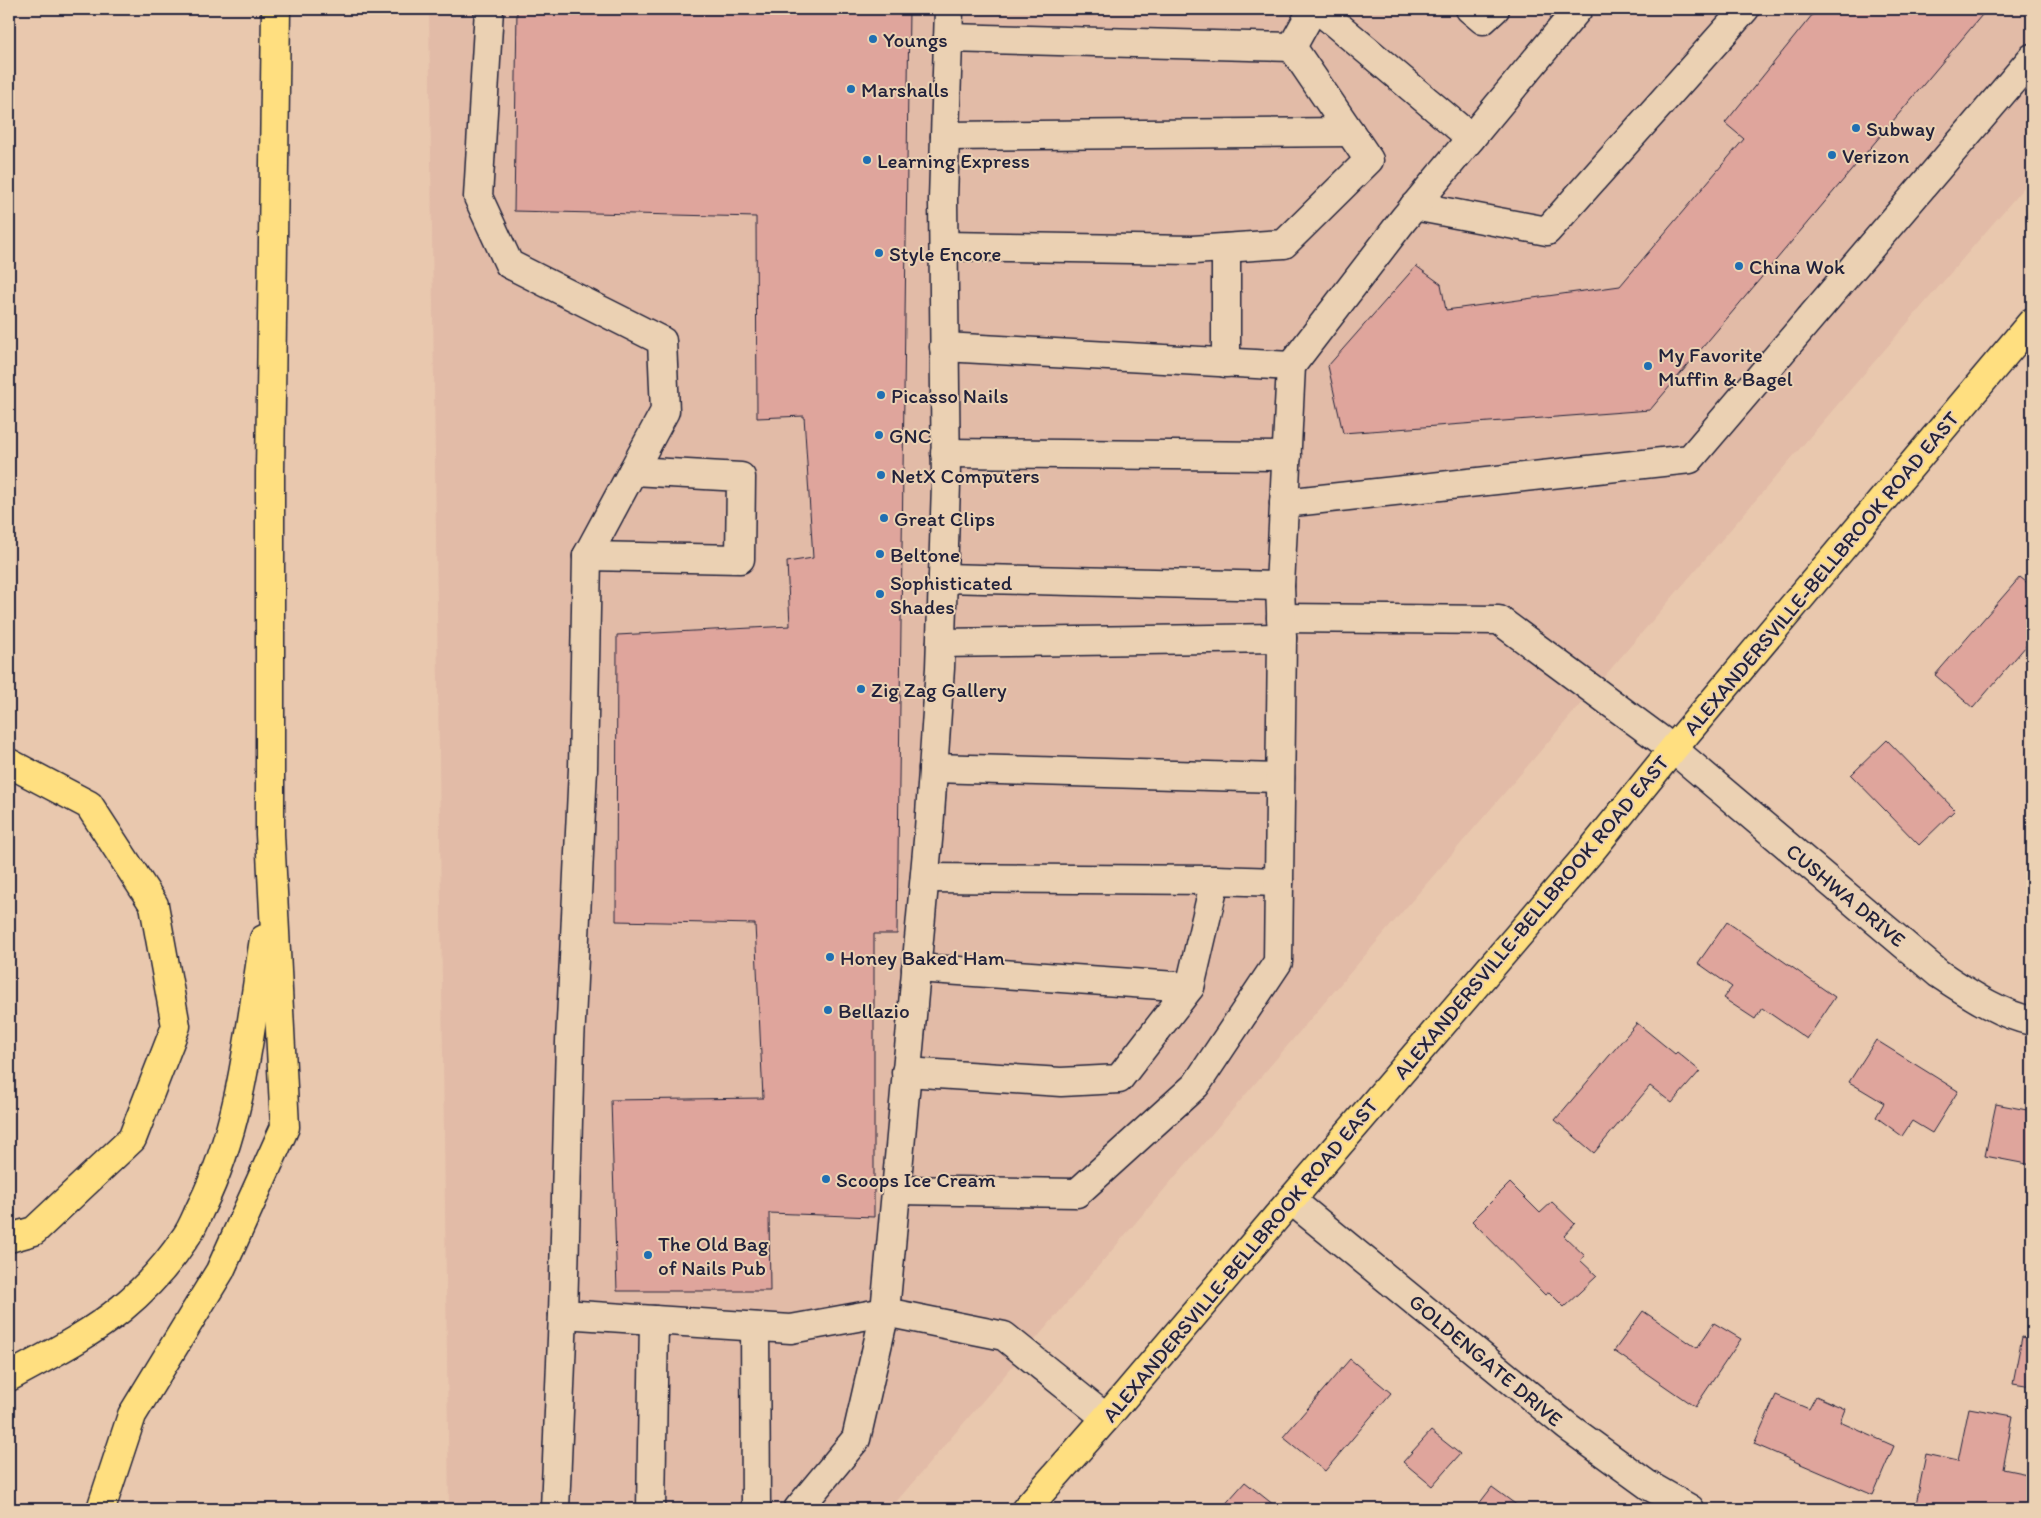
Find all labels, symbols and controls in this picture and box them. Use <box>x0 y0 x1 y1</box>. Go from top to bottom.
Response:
place label: Youngs <box>883 27 948 52</box>
marker: Youngs <box>867 33 879 45</box>
place label: Marshalls <box>861 77 949 102</box>
marker: Marshalls <box>845 83 857 95</box>
place label: Subway <box>1866 116 1935 141</box>
marker: Subway <box>1850 122 1862 134</box>
place label: Verizon <box>1842 143 1909 168</box>
place label: Learning Express <box>877 148 1030 173</box>
marker: Verizon <box>1826 149 1838 161</box>
marker: Learning Express <box>861 154 873 166</box>
place label: Style Encore <box>889 241 1001 266</box>
marker: Style Encore <box>873 247 885 259</box>
place label: China Wok <box>1749 254 1845 279</box>
marker: China Wok <box>1733 260 1745 272</box>
place label: My Favorite Muffin & Bagel <box>1658 342 1793 391</box>
marker: My Favorite Muffin & Bagel <box>1642 360 1654 372</box>
place label: Picasso Nails <box>891 383 1009 408</box>
marker: Picasso Nails <box>875 389 887 401</box>
street label: ALEXANDERSVILLE-BELLBROOK ROAD EAST <box>1678 406 1964 740</box>
place label: GNC <box>889 423 931 448</box>
marker: GNC <box>873 429 885 441</box>
place label: NetX Computers <box>891 463 1040 488</box>
marker: NetX Computers <box>875 469 887 481</box>
place label: Great Clips <box>894 506 995 531</box>
marker: Great Clips <box>878 512 890 524</box>
place label: Beltone <box>890 542 960 567</box>
marker: Beltone <box>874 548 886 560</box>
place label: Sophisticated Shades <box>890 570 1013 619</box>
marker: Sophisticated Shades <box>874 588 886 600</box>
place label: Zig Zag Gallery <box>871 677 1007 702</box>
marker: Zig Zag Gallery <box>855 683 867 695</box>
street label: ALEXANDERSVILLE-BELLBROOK ROAD EAST <box>1388 750 1674 1084</box>
street label: CUSHWA DRIVE <box>1781 838 1911 952</box>
place label: Honey Baked Ham <box>840 945 1005 970</box>
marker: Honey Baked Ham <box>824 951 836 963</box>
place label: Bellazio <box>838 998 910 1023</box>
marker: Bellazio <box>822 1004 834 1016</box>
street label: ALEXANDERSVILLE-BELLBROOK ROAD EAST <box>1097 1093 1383 1427</box>
place label: Scoops Ice Cream <box>836 1167 996 1192</box>
marker: Scoops Ice Cream <box>820 1173 832 1185</box>
place label: The Old Bag of Nails Pub <box>658 1231 769 1280</box>
marker: The Old Bag of Nails Pub <box>642 1249 654 1261</box>
street label: GOLDENGATE DRIVE <box>1404 1289 1568 1431</box>

